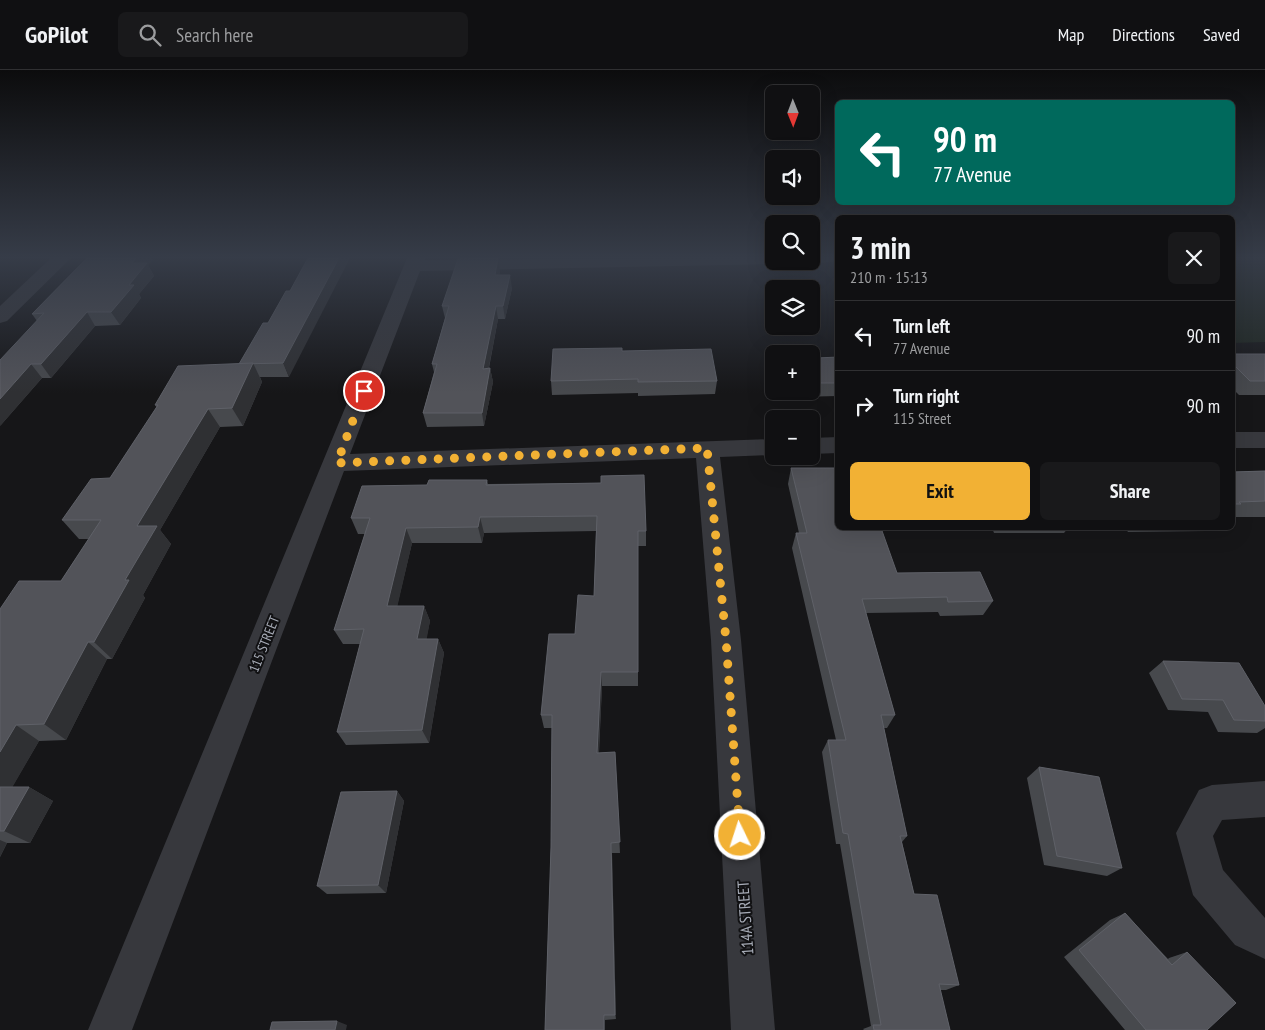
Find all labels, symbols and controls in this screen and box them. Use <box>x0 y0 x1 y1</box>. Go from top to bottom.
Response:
search box <box>118 12 468 57</box>
text: GoPilot <box>25 19 88 50</box>
icon: search <box>136 21 164 49</box>
text: Search here <box>176 23 253 47</box>
text: Map <box>1058 23 1084 46</box>
text: Directions <box>1112 23 1175 46</box>
text: Saved <box>1203 23 1240 46</box>
north arrow <box>765 85 820 140</box>
map controls <box>765 85 820 465</box>
text: 90 m <box>933 116 997 162</box>
icon: left <box>850 120 915 185</box>
button: sound <box>765 150 820 205</box>
text: 77 Avenue <box>933 160 1012 188</box>
button: search <box>765 215 820 270</box>
text: 3 min <box>850 228 911 267</box>
button: close <box>1168 232 1220 284</box>
text: 210 m · 15:13 <box>850 267 928 287</box>
button: layers <box>765 280 820 335</box>
text: Turn left <box>893 314 950 338</box>
icon: left <box>850 322 878 350</box>
text: 90 m <box>1187 324 1220 348</box>
text: 77 Avenue <box>893 338 950 358</box>
button: + <box>765 345 820 400</box>
pin <box>343 370 385 412</box>
icon: arrive <box>350 377 378 405</box>
text: Turn right <box>893 384 959 408</box>
icon: right <box>850 392 878 420</box>
text: 90 m <box>1187 394 1220 418</box>
text: 115 Street <box>893 408 951 428</box>
button: − <box>765 410 820 465</box>
button: Exit <box>850 462 1030 520</box>
button: Share <box>1040 462 1220 520</box>
street label: 115 STREET <box>245 613 284 675</box>
position arrow <box>713 808 765 860</box>
street label: 114A STREET <box>732 880 758 956</box>

